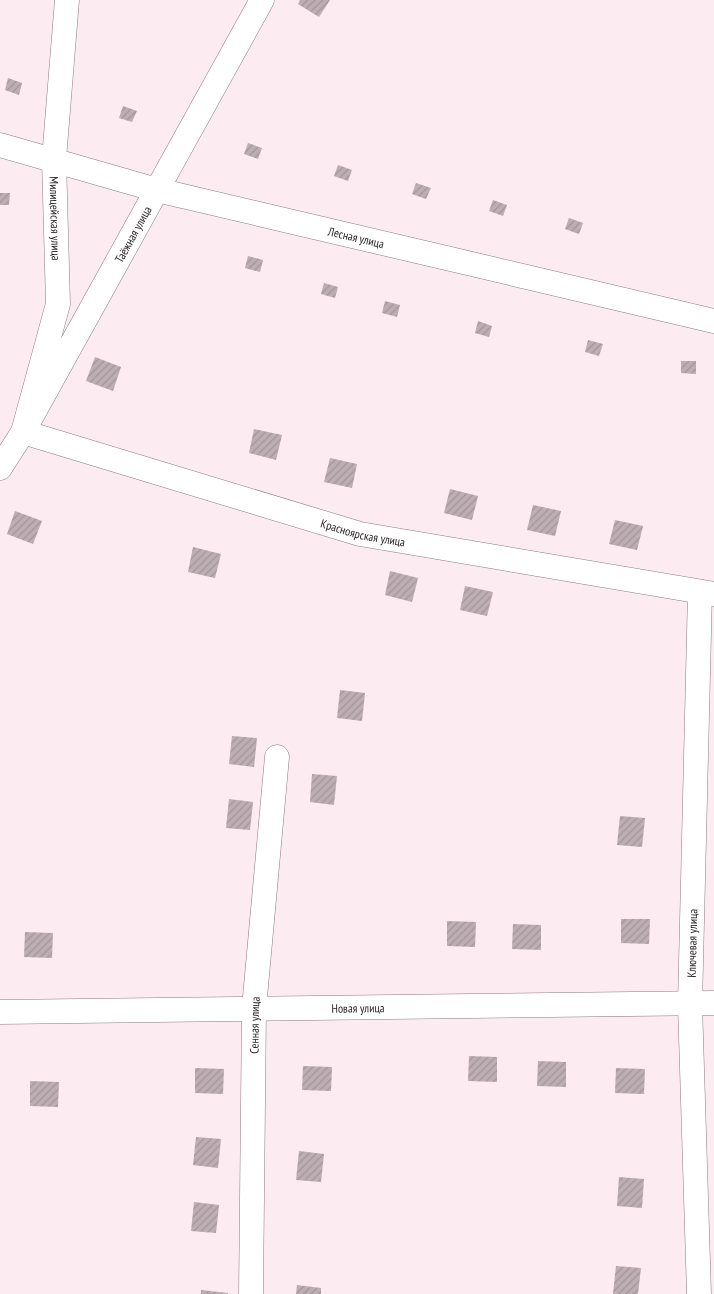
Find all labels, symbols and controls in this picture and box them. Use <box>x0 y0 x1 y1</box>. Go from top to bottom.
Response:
street label: Милицейская улица <box>47 176 64 261</box>
street label: Таёжная улица <box>111 203 154 265</box>
street label: Лесная улица <box>326 223 386 251</box>
street label: Красноярская улица <box>319 515 406 549</box>
street label: Ключевая улица <box>683 908 700 978</box>
street label: Сенная улица <box>246 996 263 1054</box>
street label: Новая улица <box>331 1000 385 1015</box>

